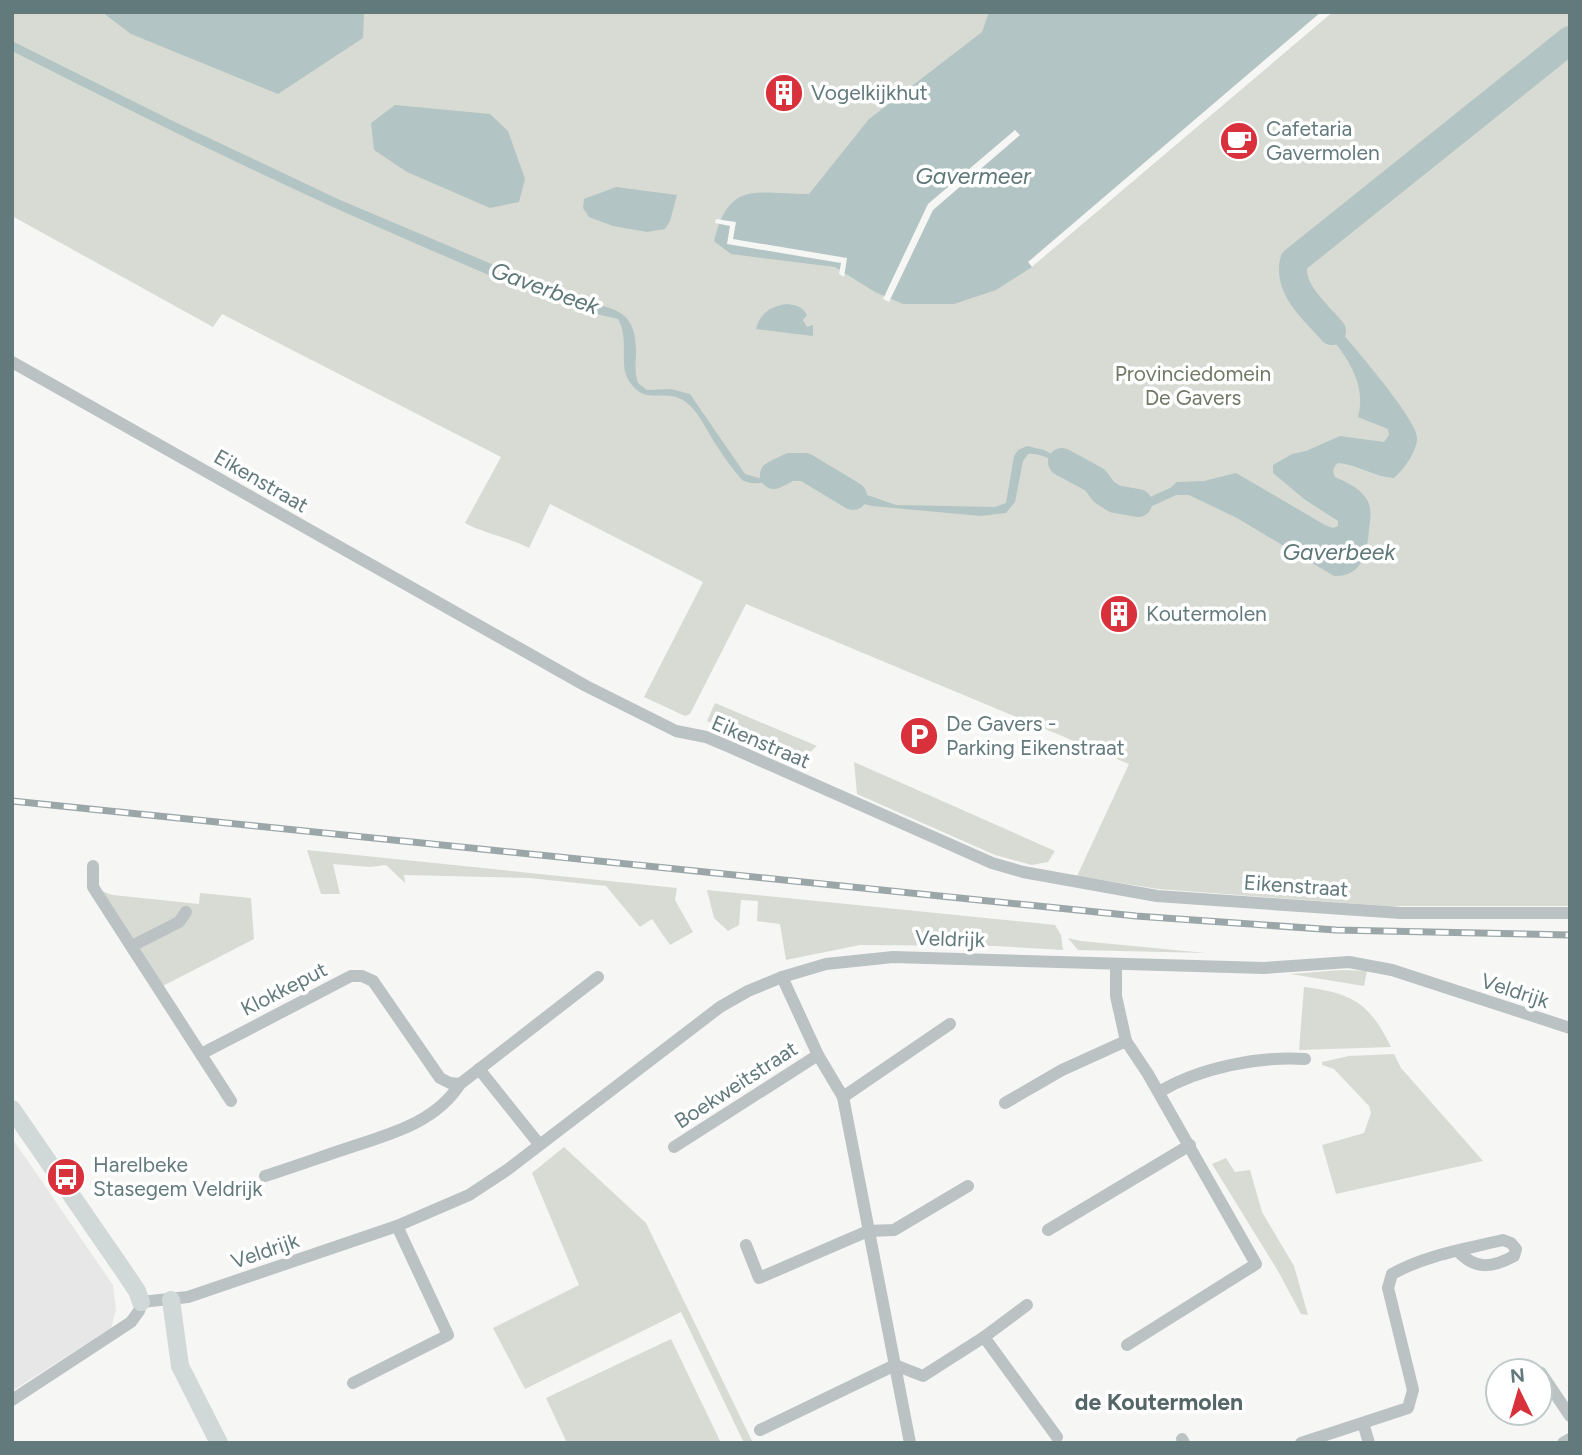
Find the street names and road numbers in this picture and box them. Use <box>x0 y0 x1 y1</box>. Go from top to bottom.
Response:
street label: Eikenstraat <box>210 444 313 518</box>
street label: Eikenstraat <box>708 710 814 774</box>
street label: Eikenstraat <box>1243 869 1349 902</box>
street label: Veldrijk <box>915 925 986 952</box>
street label: Klokkeput <box>237 956 331 1021</box>
street label: Veldrijk <box>1478 968 1553 1013</box>
street label: Boekweitstraat <box>670 1036 802 1134</box>
street label: Veldrijk <box>228 1227 303 1274</box>

